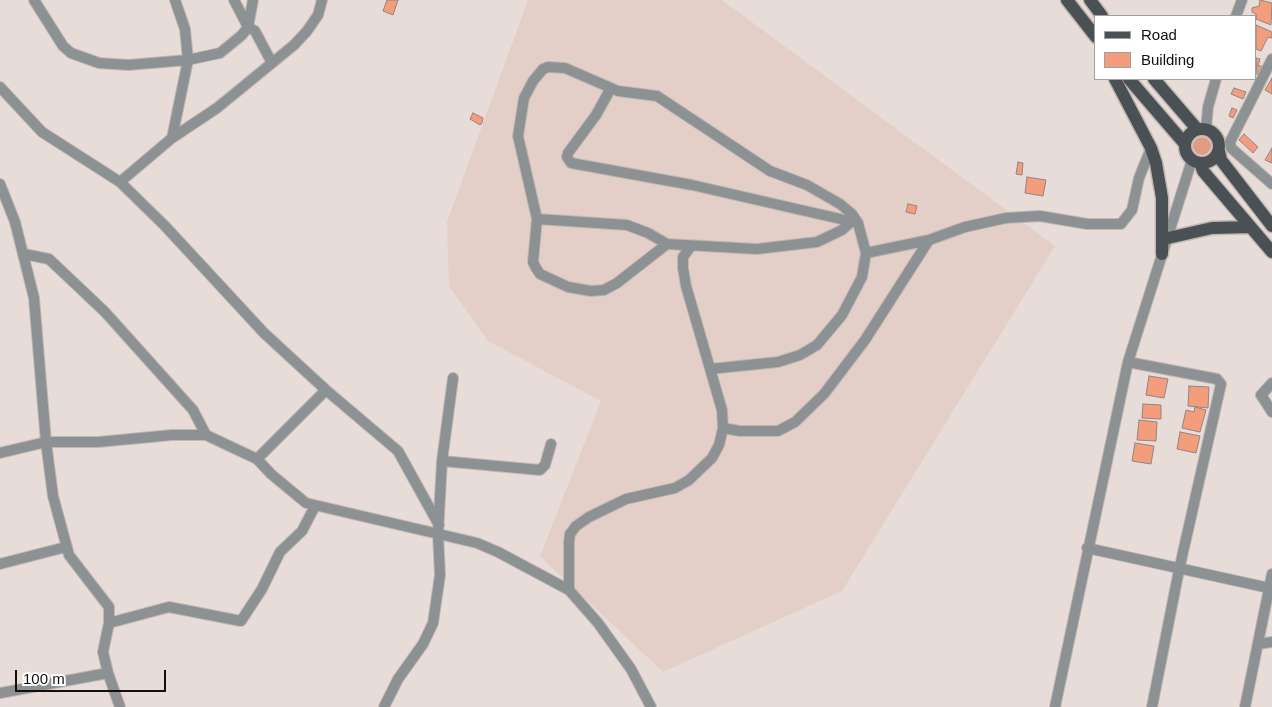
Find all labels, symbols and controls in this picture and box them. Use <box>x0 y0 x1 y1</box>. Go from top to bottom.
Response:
legend <box>1094 15 1257 80</box>
text: Road <box>1141 26 1177 43</box>
text: Building <box>1141 51 1194 68</box>
scale bar <box>18 660 169 692</box>
text: 100 m <box>23 670 65 687</box>

